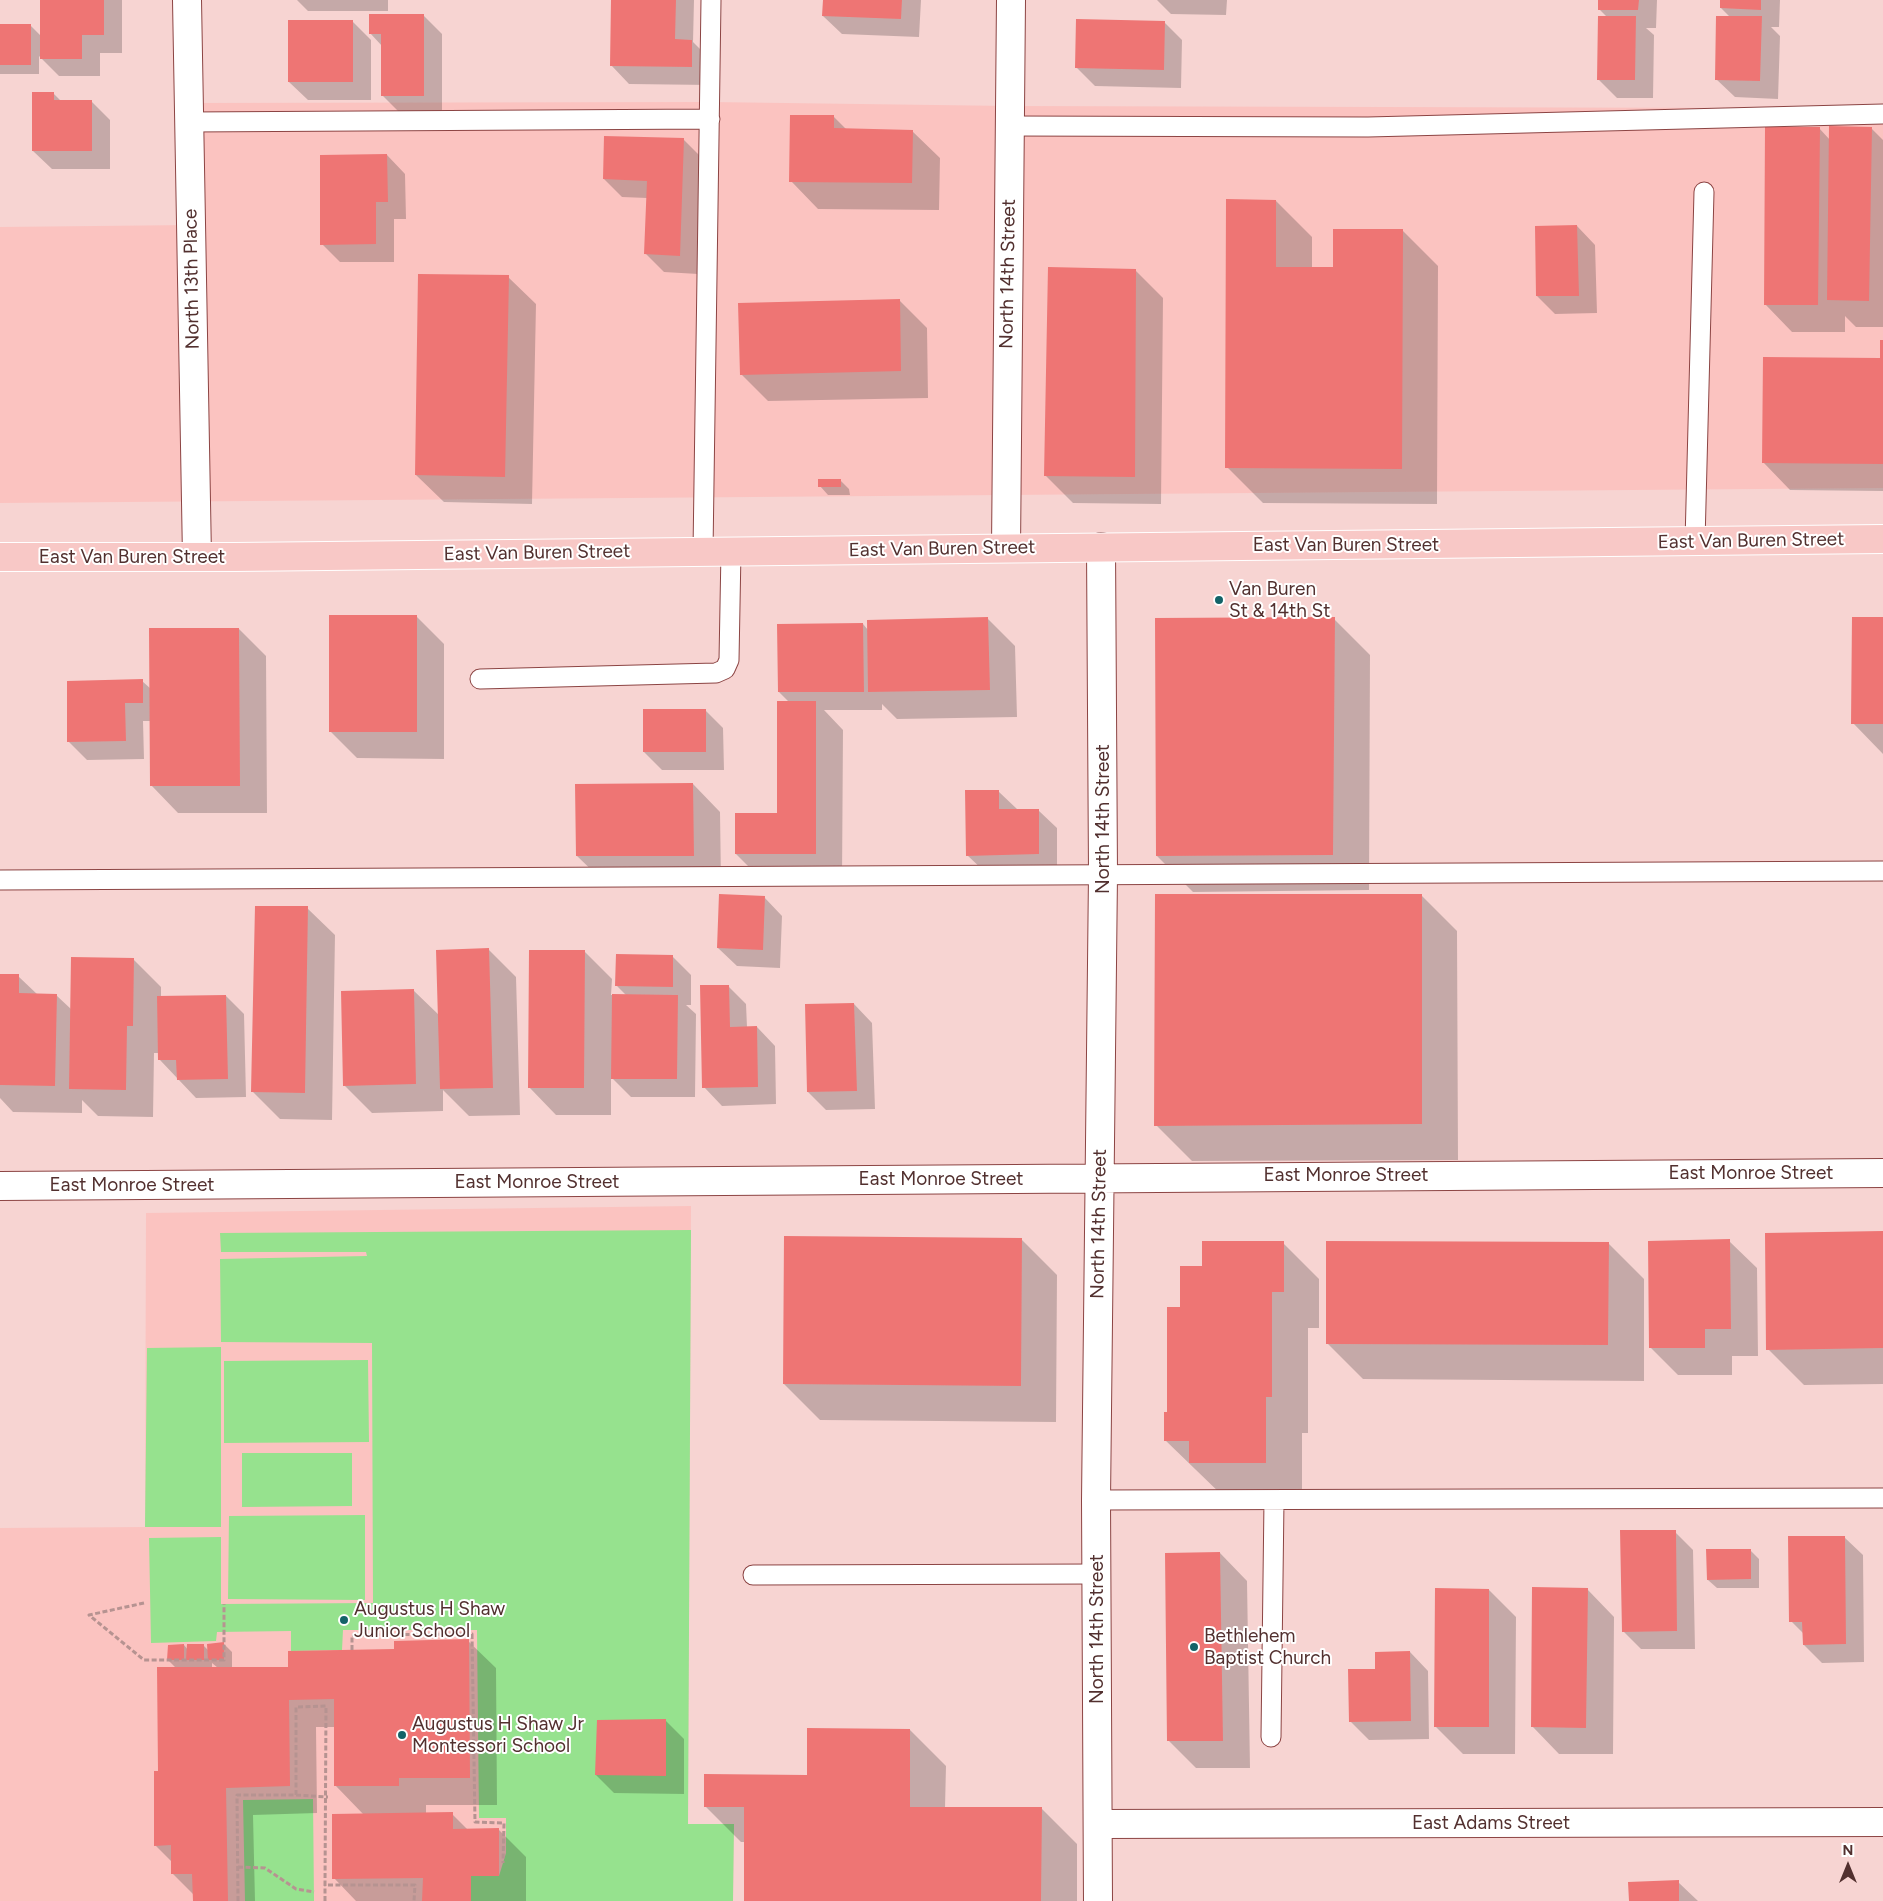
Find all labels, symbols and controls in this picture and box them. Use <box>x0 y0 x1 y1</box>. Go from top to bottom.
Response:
street label: North 14th Street <box>995 199 1021 349</box>
street label: North 13th Place <box>179 208 205 350</box>
street label: East Van Buren Street <box>1658 528 1844 554</box>
street label: East Van Buren Street <box>1253 534 1439 556</box>
street label: East Van Buren Street <box>849 536 1035 562</box>
street label: East Van Buren Street <box>444 540 630 566</box>
street label: East Van Buren Street <box>39 546 225 568</box>
place label: Van Buren St & 14th St <box>1229 578 1330 622</box>
marker: Van Buren St & 14th St <box>1213 594 1225 606</box>
street label: North 14th Street <box>1092 744 1114 894</box>
street label: North 14th Street <box>1086 1149 1112 1299</box>
street label: East Monroe Street <box>1668 1162 1834 1184</box>
street label: East Monroe Street <box>1263 1164 1429 1186</box>
street label: East Monroe Street <box>858 1168 1024 1190</box>
street label: East Monroe Street <box>454 1171 620 1193</box>
street label: East Monroe Street <box>49 1174 215 1196</box>
street label: North 14th Street <box>1086 1554 1108 1704</box>
place label: Augustus H Shaw Junior School <box>354 1598 505 1642</box>
marker: Augustus H Shaw Junior School <box>338 1614 350 1626</box>
place label: Bethlehem Baptist Church <box>1204 1625 1331 1669</box>
marker: Bethlehem Baptist Church <box>1188 1641 1200 1653</box>
place label: Augustus H Shaw Jr Montessori School <box>412 1713 584 1757</box>
marker: Augustus H Shaw Jr Montessori School <box>396 1729 408 1741</box>
street label: East Adams Street <box>1412 1812 1570 1834</box>
north arrow <box>1823 1841 1873 1891</box>
text: N <box>1843 1842 1853 1859</box>

